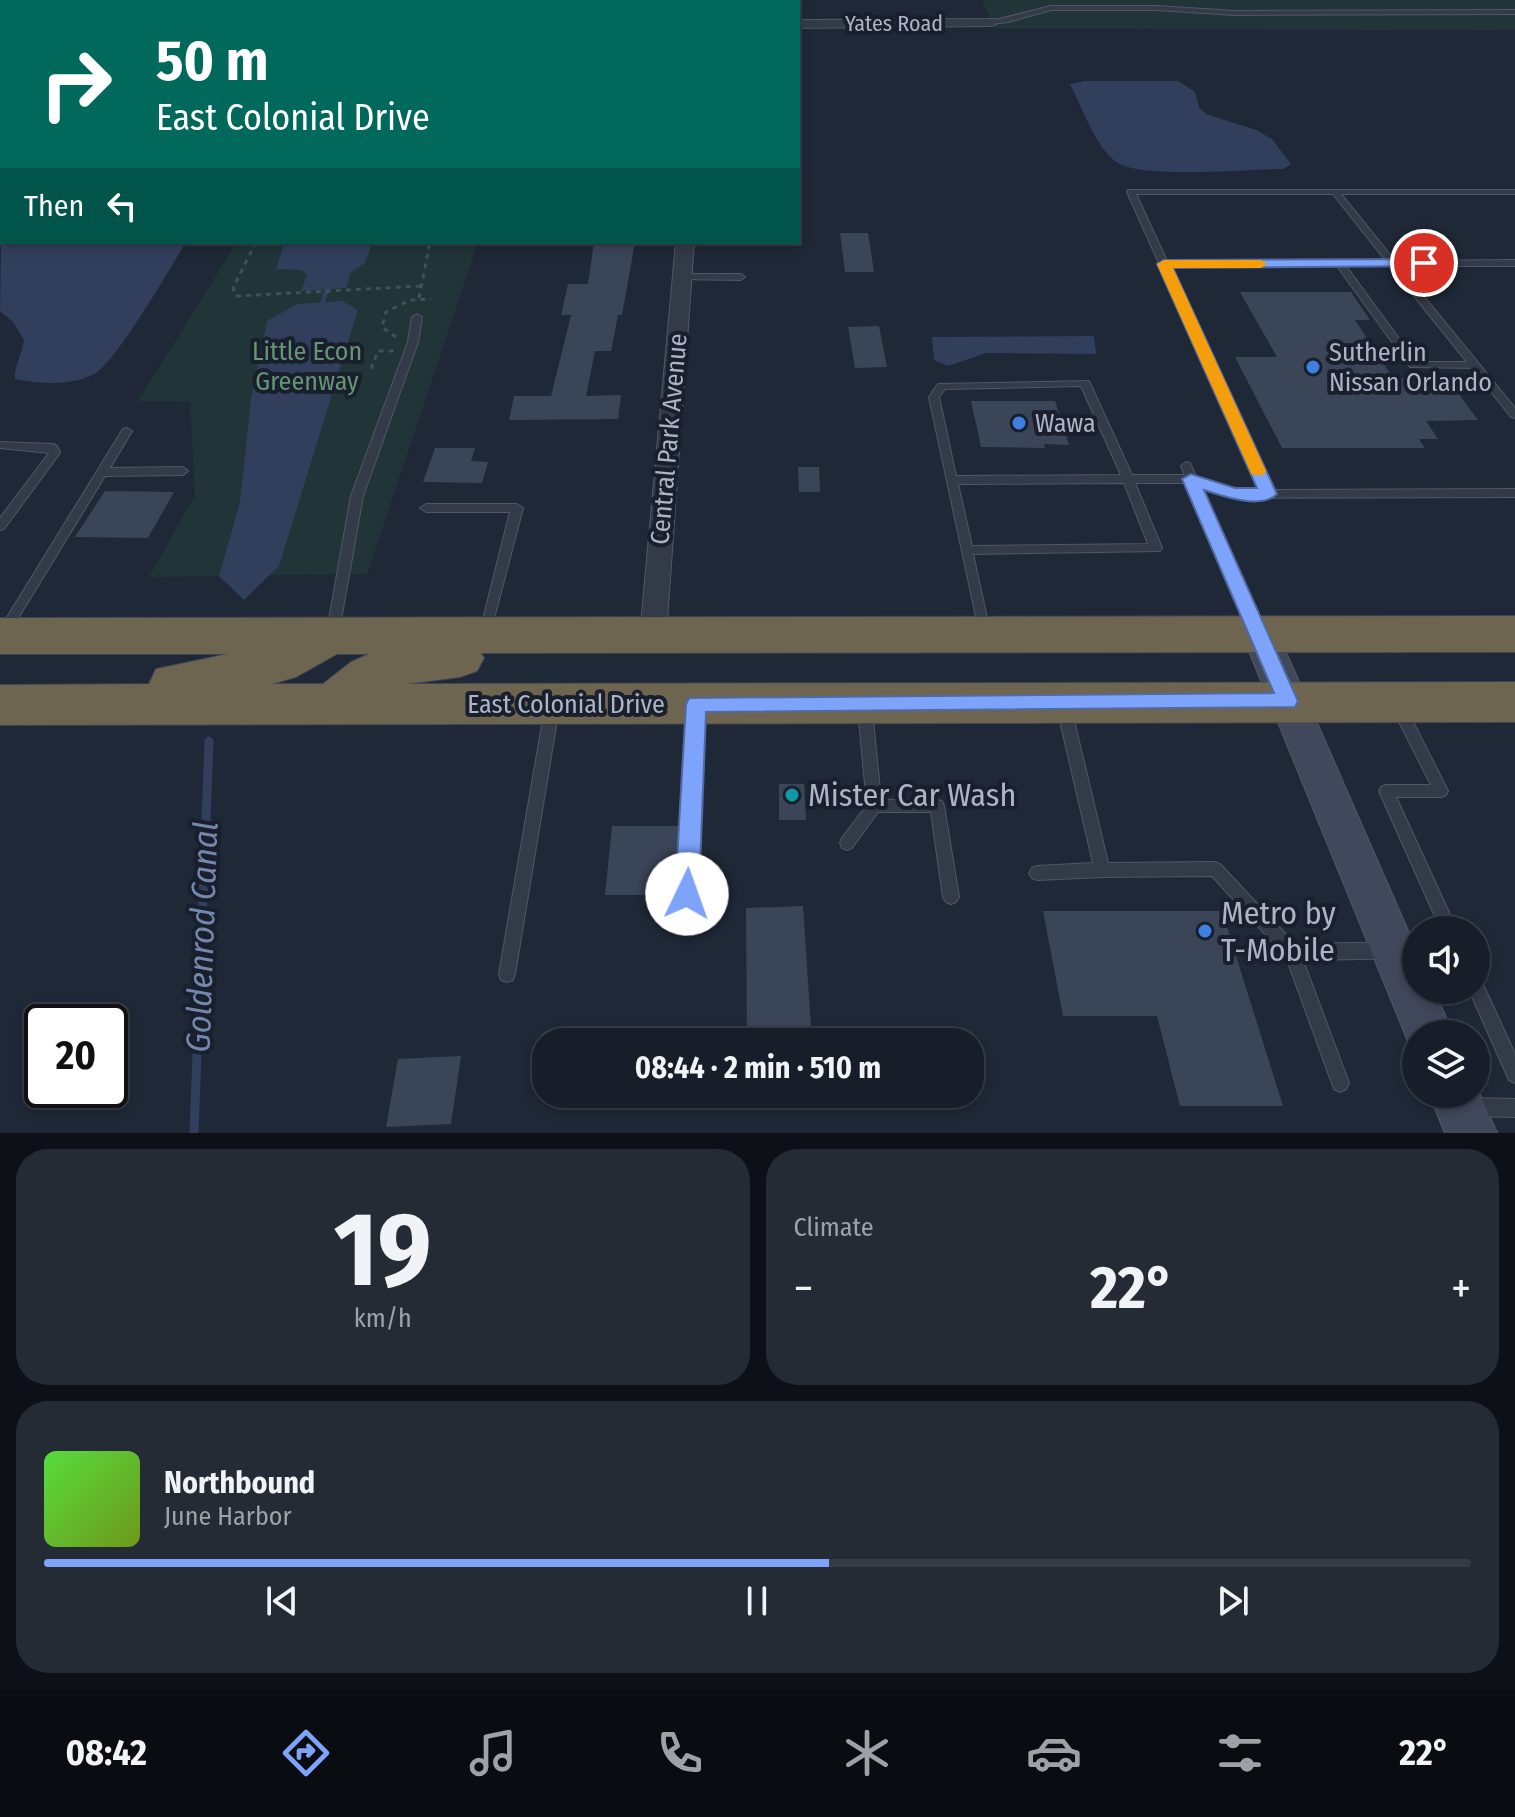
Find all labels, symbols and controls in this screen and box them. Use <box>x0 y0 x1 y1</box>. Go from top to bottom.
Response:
street label: Yates Road <box>845 10 943 37</box>
text: 50 m <box>156 28 268 95</box>
icon: right <box>24 32 128 136</box>
text: East Colonial Drive <box>156 96 430 140</box>
icon: left <box>100 184 144 228</box>
text: Then <box>24 188 84 224</box>
pin <box>1390 229 1458 297</box>
icon: arrive <box>1402 241 1446 285</box>
street label: Central Park Avenue <box>644 332 694 546</box>
park label: Little Econ Greenway <box>252 336 362 397</box>
place label: Sutherlin Nissan Orlando <box>1329 337 1492 398</box>
marker: Sutherlin Nissan Orlando <box>1304 358 1322 376</box>
place label: Wawa <box>1035 408 1096 439</box>
marker: Wawa <box>1010 414 1028 432</box>
street label: East Colonial Drive <box>467 689 665 720</box>
place label: Mister Car Wash <box>808 776 1016 814</box>
marker: Mister Car Wash <box>783 786 801 804</box>
water label: Goldenrod Canal <box>177 821 227 1053</box>
position arrow <box>645 852 729 936</box>
place label: Metro by T-Mobile <box>1221 894 1337 969</box>
map controls <box>1402 916 1490 1108</box>
button: sound <box>1402 916 1490 1004</box>
marker: Metro by T-Mobile <box>1196 922 1214 940</box>
speed limit sign: 20 <box>24 1004 128 1108</box>
button: layers <box>1402 1020 1490 1108</box>
text: 08:44 · 2 min · 510 m <box>635 1050 881 1086</box>
text: 19 <box>334 1188 432 1313</box>
text: Climate <box>794 1212 874 1243</box>
text: 22° <box>1090 1252 1174 1324</box>
text: − <box>794 1262 813 1315</box>
text: + <box>1451 1262 1471 1315</box>
text: km/h <box>354 1303 412 1334</box>
text: Northbound <box>164 1465 315 1501</box>
text: June Harbor <box>164 1501 292 1532</box>
icon: previous <box>260 1579 304 1623</box>
icon: pause <box>735 1579 779 1623</box>
icon: next <box>1211 1579 1255 1623</box>
icon: directions <box>278 1725 334 1781</box>
icon: music <box>465 1725 521 1781</box>
icon: phone <box>652 1725 708 1781</box>
icon: climate <box>839 1725 895 1781</box>
icon: car <box>1026 1725 1082 1781</box>
icon: filters <box>1212 1725 1268 1781</box>
text: 08:42 <box>65 1731 147 1775</box>
text: 22° <box>1399 1731 1450 1775</box>

